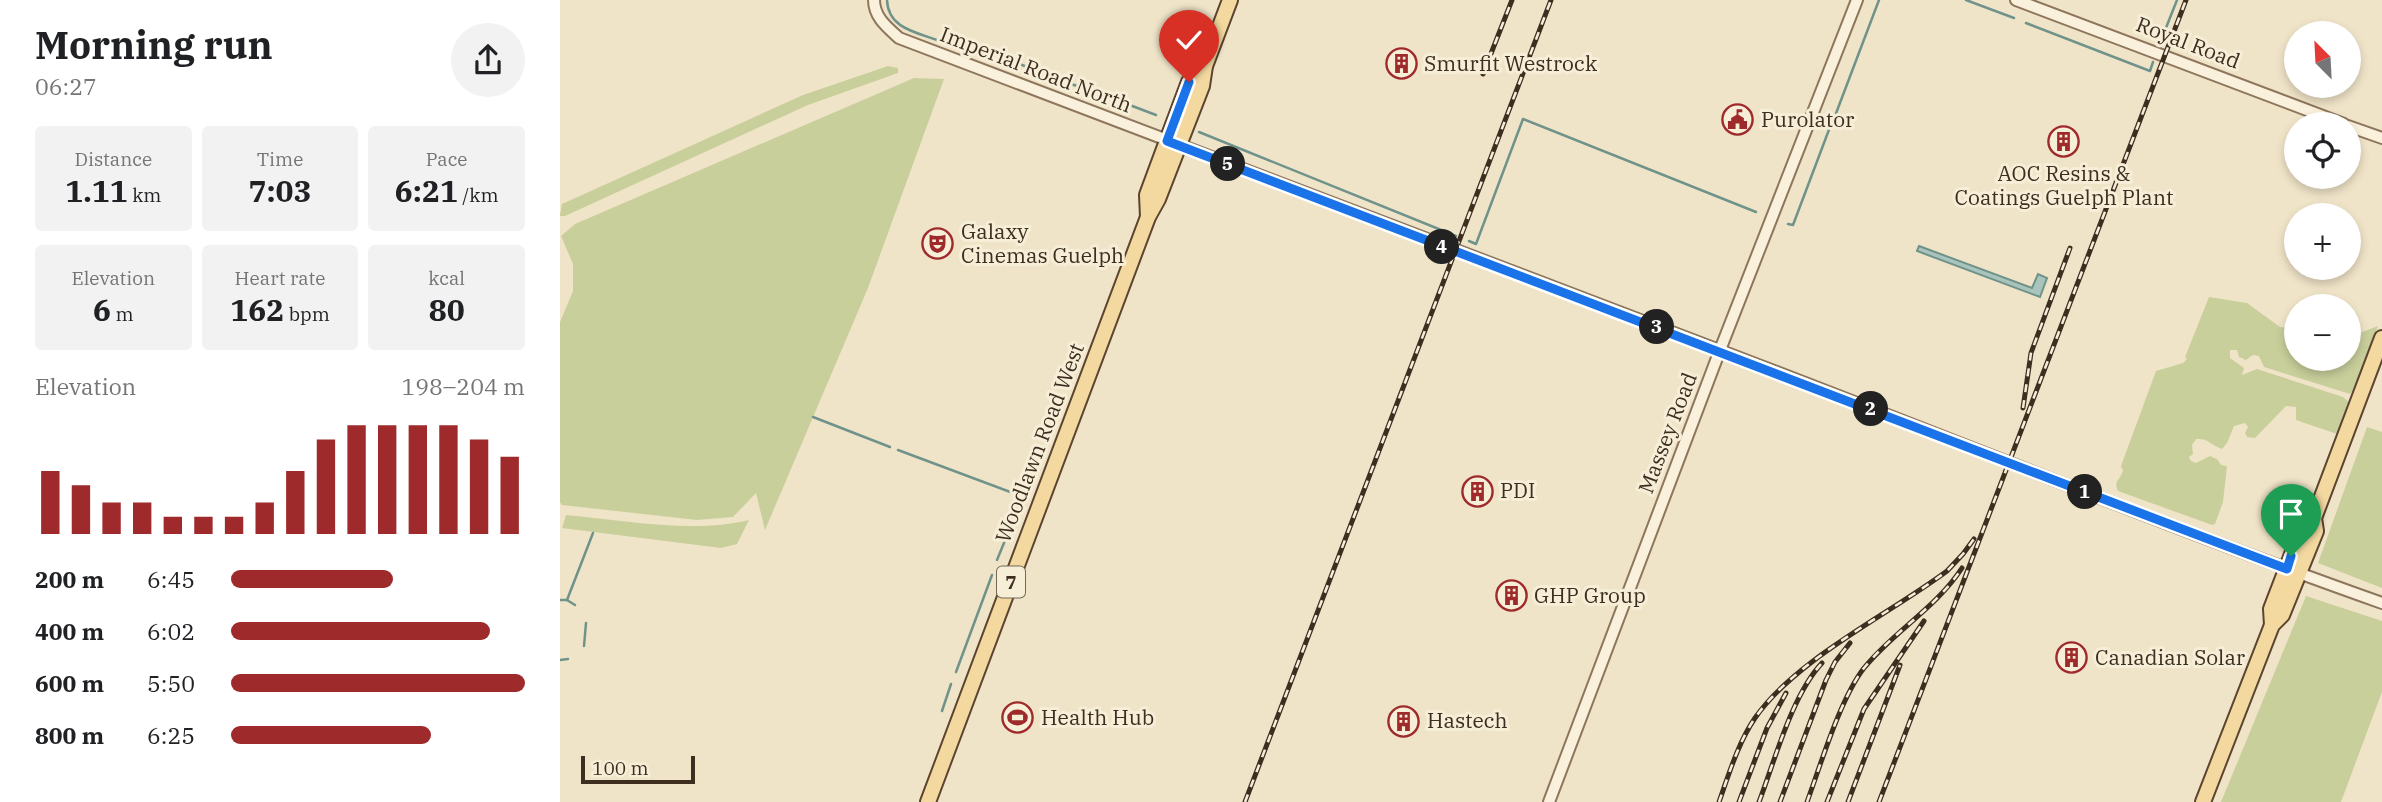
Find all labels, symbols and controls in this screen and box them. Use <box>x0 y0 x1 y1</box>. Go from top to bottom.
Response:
street label: Royal Road <box>2132 9 2245 75</box>
pin <box>1159 10 1219 82</box>
text: Morning run <box>35 20 273 69</box>
street label: Imperial Road North <box>936 20 1136 119</box>
icon: check <box>1170 21 1208 59</box>
north arrow <box>2284 21 2361 98</box>
map controls <box>2284 21 2361 371</box>
button: share <box>451 23 525 97</box>
building icon: Smurfit Westrock <box>1384 47 1418 81</box>
place label: Smurfit Westrock <box>1424 49 1598 77</box>
text: 06:27 <box>35 71 97 101</box>
public building icon: Purolator <box>1721 103 1755 137</box>
place label: Purolator <box>1761 105 1855 133</box>
button: locate <box>2284 112 2361 189</box>
building icon: AOC Resins & Coatings Guelph Plant <box>2047 125 2081 159</box>
pin: 5 <box>1210 146 1246 182</box>
text: Distance <box>75 147 152 171</box>
text: Time <box>257 147 303 171</box>
text: Pace <box>426 147 468 171</box>
text: 5 <box>1222 151 1233 175</box>
place label: AOC Resins & Coatings Guelph Plant <box>1955 159 2174 211</box>
text: 1.11 <box>65 171 128 210</box>
text: 7:03 <box>248 171 312 210</box>
text: 6:21 <box>395 171 458 210</box>
text: km <box>128 183 161 207</box>
text: /km <box>458 183 499 207</box>
button: + <box>2284 203 2361 280</box>
place label: Galaxy Cinemas Guelph <box>961 217 1124 269</box>
theatre icon: Galaxy Cinemas Guelph <box>921 227 955 261</box>
pin: 4 <box>1424 230 1460 264</box>
text: 4 <box>1436 234 1447 258</box>
text: Elevation <box>71 266 155 290</box>
text: Heart rate <box>235 266 325 290</box>
text: kcal <box>428 266 465 290</box>
text: 6 <box>93 290 111 329</box>
text: 162 <box>230 290 284 329</box>
text: 80 <box>429 290 465 329</box>
button: − <box>2284 294 2361 371</box>
text: m <box>111 302 134 326</box>
text: bpm <box>284 302 330 326</box>
pin: 3 <box>1640 310 1674 344</box>
text: 3 <box>1651 314 1662 338</box>
street label: Woodlawn Road West <box>988 339 1090 546</box>
street label: Massey Road <box>1631 368 1703 497</box>
text: Elevation <box>35 371 136 401</box>
text: 198–204 m <box>401 371 525 401</box>
pin: 2 <box>1854 392 1888 426</box>
text: 2 <box>1865 396 1876 420</box>
building icon: PDI <box>1460 474 1494 508</box>
pin: 1 <box>2068 475 2102 510</box>
place label: PDI <box>1500 476 1535 504</box>
text: 1 <box>2079 479 2090 503</box>
pin <box>2261 484 2321 556</box>
icon: arrive <box>2272 495 2310 533</box>
text: 200 m <box>35 564 104 594</box>
text: 6:45 <box>147 564 195 594</box>
road number: 7 <box>997 566 1025 597</box>
building icon: GHP Group <box>1494 579 1528 613</box>
place label: GHP Group <box>1534 581 1646 609</box>
text: 400 m <box>35 616 104 646</box>
text: 6:02 <box>147 616 195 646</box>
building icon: Canadian Solar <box>2055 641 2089 675</box>
place label: Canadian Solar <box>2095 643 2246 671</box>
text: 600 m <box>35 668 104 698</box>
text: 5:50 <box>147 668 195 698</box>
sports icon: Health Hub <box>1001 701 1035 735</box>
place label: Health Hub <box>1041 703 1154 731</box>
building icon: Hastech <box>1387 704 1421 738</box>
place label: Hastech <box>1427 706 1508 734</box>
text: 800 m <box>35 720 104 750</box>
text: 6:25 <box>147 720 195 750</box>
scale bar <box>581 753 695 785</box>
text: 100 m <box>592 756 649 780</box>

